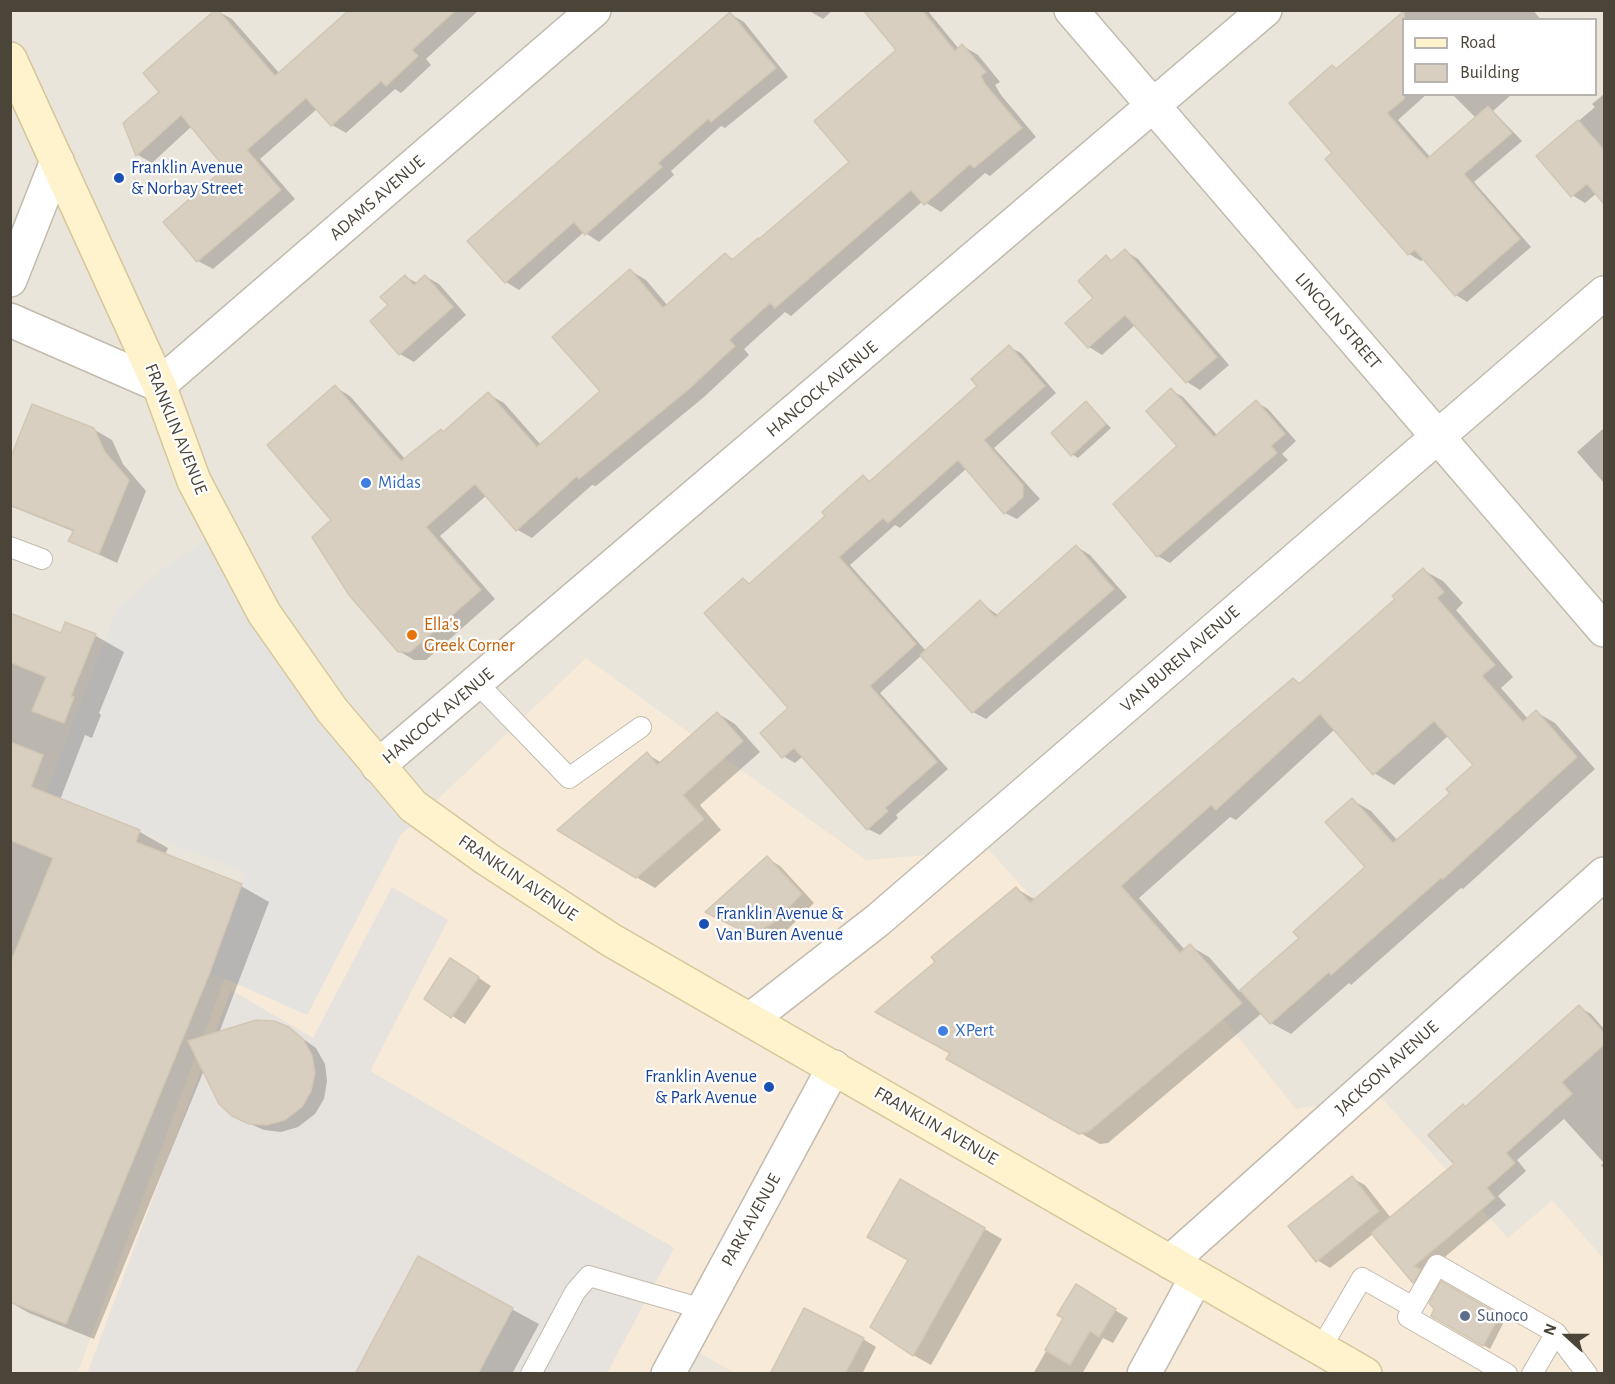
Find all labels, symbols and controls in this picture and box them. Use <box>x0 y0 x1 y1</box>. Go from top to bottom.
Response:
legend <box>1402 18 1597 96</box>
text: Road <box>1460 34 1496 52</box>
text: Building <box>1460 64 1519 82</box>
street label: ADAMS AVENUE <box>325 151 429 245</box>
place label: Franklin Avenue & Norbay Street <box>131 157 243 200</box>
marker: Franklin Avenue & Norbay Street <box>112 171 126 185</box>
street label: LINCOLN STREET <box>1290 268 1386 374</box>
street label: HANCOCK AVENUE <box>762 336 882 442</box>
street label: FRANKLIN AVENUE <box>140 361 212 497</box>
place label: Midas <box>378 472 421 494</box>
marker: Midas <box>359 476 373 490</box>
street label: VAN BUREN AVENUE <box>1116 601 1244 717</box>
place label: Ella's Greek Corner <box>424 614 515 656</box>
marker: Ella's Greek Corner <box>405 628 419 642</box>
street label: HANCOCK AVENUE <box>378 663 498 769</box>
street label: FRANKLIN AVENUE <box>454 830 582 926</box>
place label: Franklin Avenue & Van Buren Avenue <box>716 903 843 946</box>
marker: Franklin Avenue & Van Buren Avenue <box>697 917 711 931</box>
street label: JACKSON AVENUE <box>1331 1016 1443 1120</box>
place label: XPert <box>955 1020 994 1042</box>
marker: XPert <box>936 1024 950 1038</box>
place label: Franklin Avenue & Park Avenue <box>645 1066 757 1108</box>
marker: Franklin Avenue & Park Avenue <box>762 1080 776 1094</box>
street label: FRANKLIN AVENUE <box>870 1082 1002 1170</box>
street label: PARK AVENUE <box>717 1170 785 1270</box>
place label: Sunoco <box>1477 1305 1528 1327</box>
north arrow <box>1537 1306 1597 1366</box>
marker: Sunoco <box>1458 1309 1472 1323</box>
text: N <box>1541 1321 1560 1338</box>

